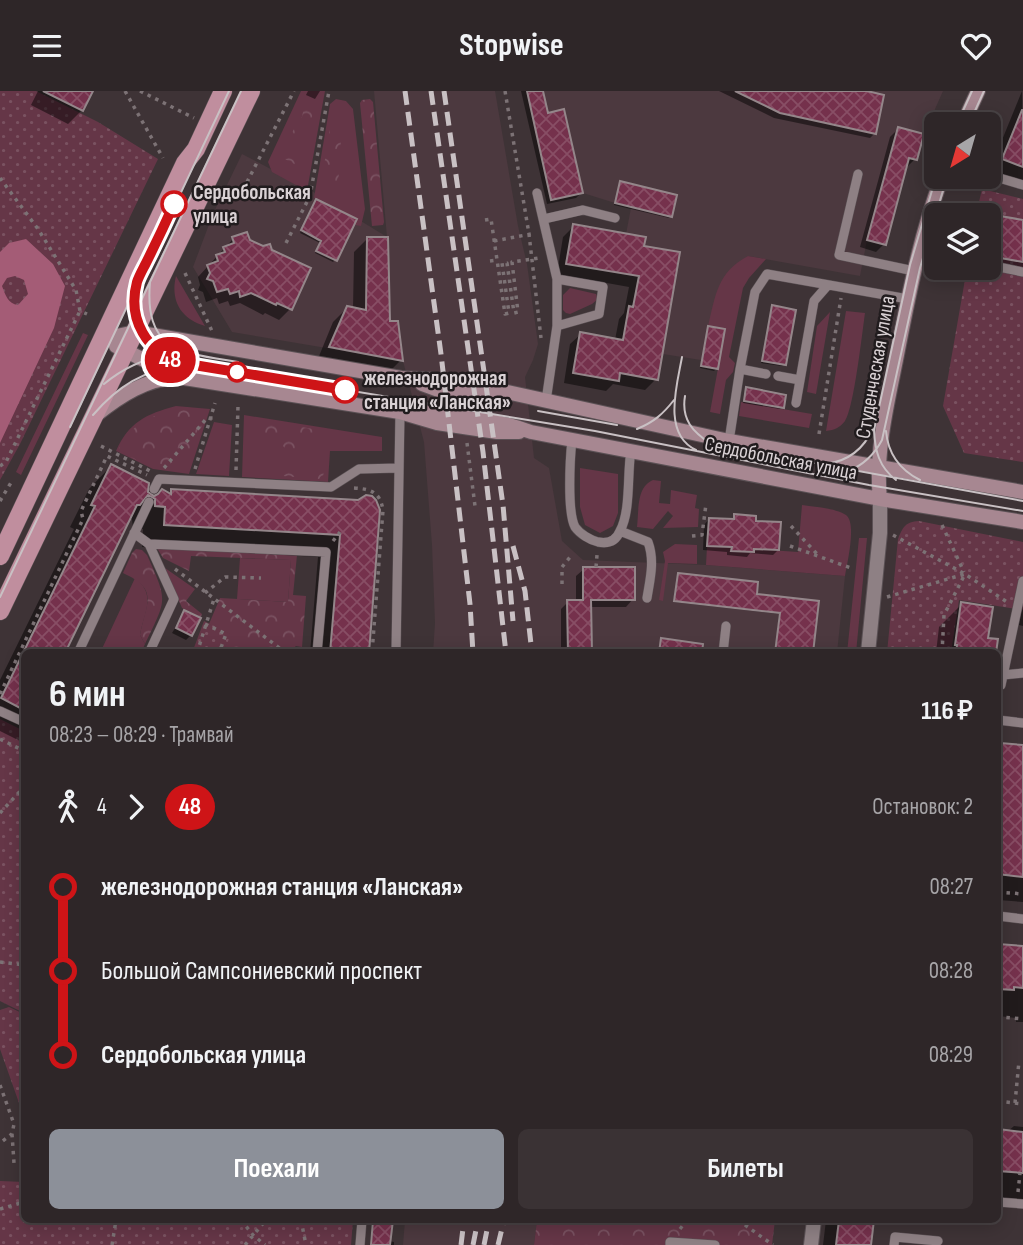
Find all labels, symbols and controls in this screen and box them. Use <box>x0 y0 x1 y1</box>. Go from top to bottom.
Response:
text: Stopwise <box>459 26 564 65</box>
icon: menu <box>28 27 66 65</box>
icon: heart <box>957 27 995 65</box>
north arrow <box>924 112 1001 189</box>
map controls <box>924 112 1001 280</box>
place label: Сердобольская улица <box>193 180 311 229</box>
marker: Сердобольская улица <box>161 191 187 217</box>
button: layers <box>924 203 1001 280</box>
street label: Студенческая улица <box>851 294 900 440</box>
line badge: 48 <box>138 337 202 383</box>
text: 48 <box>159 345 181 374</box>
unlabelled marker <box>227 362 247 382</box>
place label: железнодорожная станция «Ланская» <box>364 366 511 415</box>
marker: железнодорожная станция «Ланская» <box>332 377 358 403</box>
street label: Сердобольская улица <box>702 431 859 486</box>
text: 6 мин <box>49 672 126 717</box>
text: 116 ₽ <box>921 696 973 727</box>
text: 08:23 – 08:29 · Трамвай <box>49 721 234 749</box>
icon: walk <box>49 788 87 826</box>
icon: forward <box>117 788 155 826</box>
text: 48 <box>179 792 201 821</box>
text: 4 <box>97 793 107 821</box>
text: Остановок: 2 <box>872 793 973 821</box>
text: железнодорожная станция «Ланская» <box>101 872 463 903</box>
text: 08:27 <box>930 873 973 901</box>
text: Большой Сампсониевский проспект <box>101 956 422 987</box>
text: 08:28 <box>929 957 973 985</box>
text: Сердобольская улица <box>101 1040 306 1071</box>
text: 08:29 <box>929 1041 973 1069</box>
button: Поехали <box>49 1129 504 1209</box>
button: Билеты <box>518 1129 973 1209</box>

